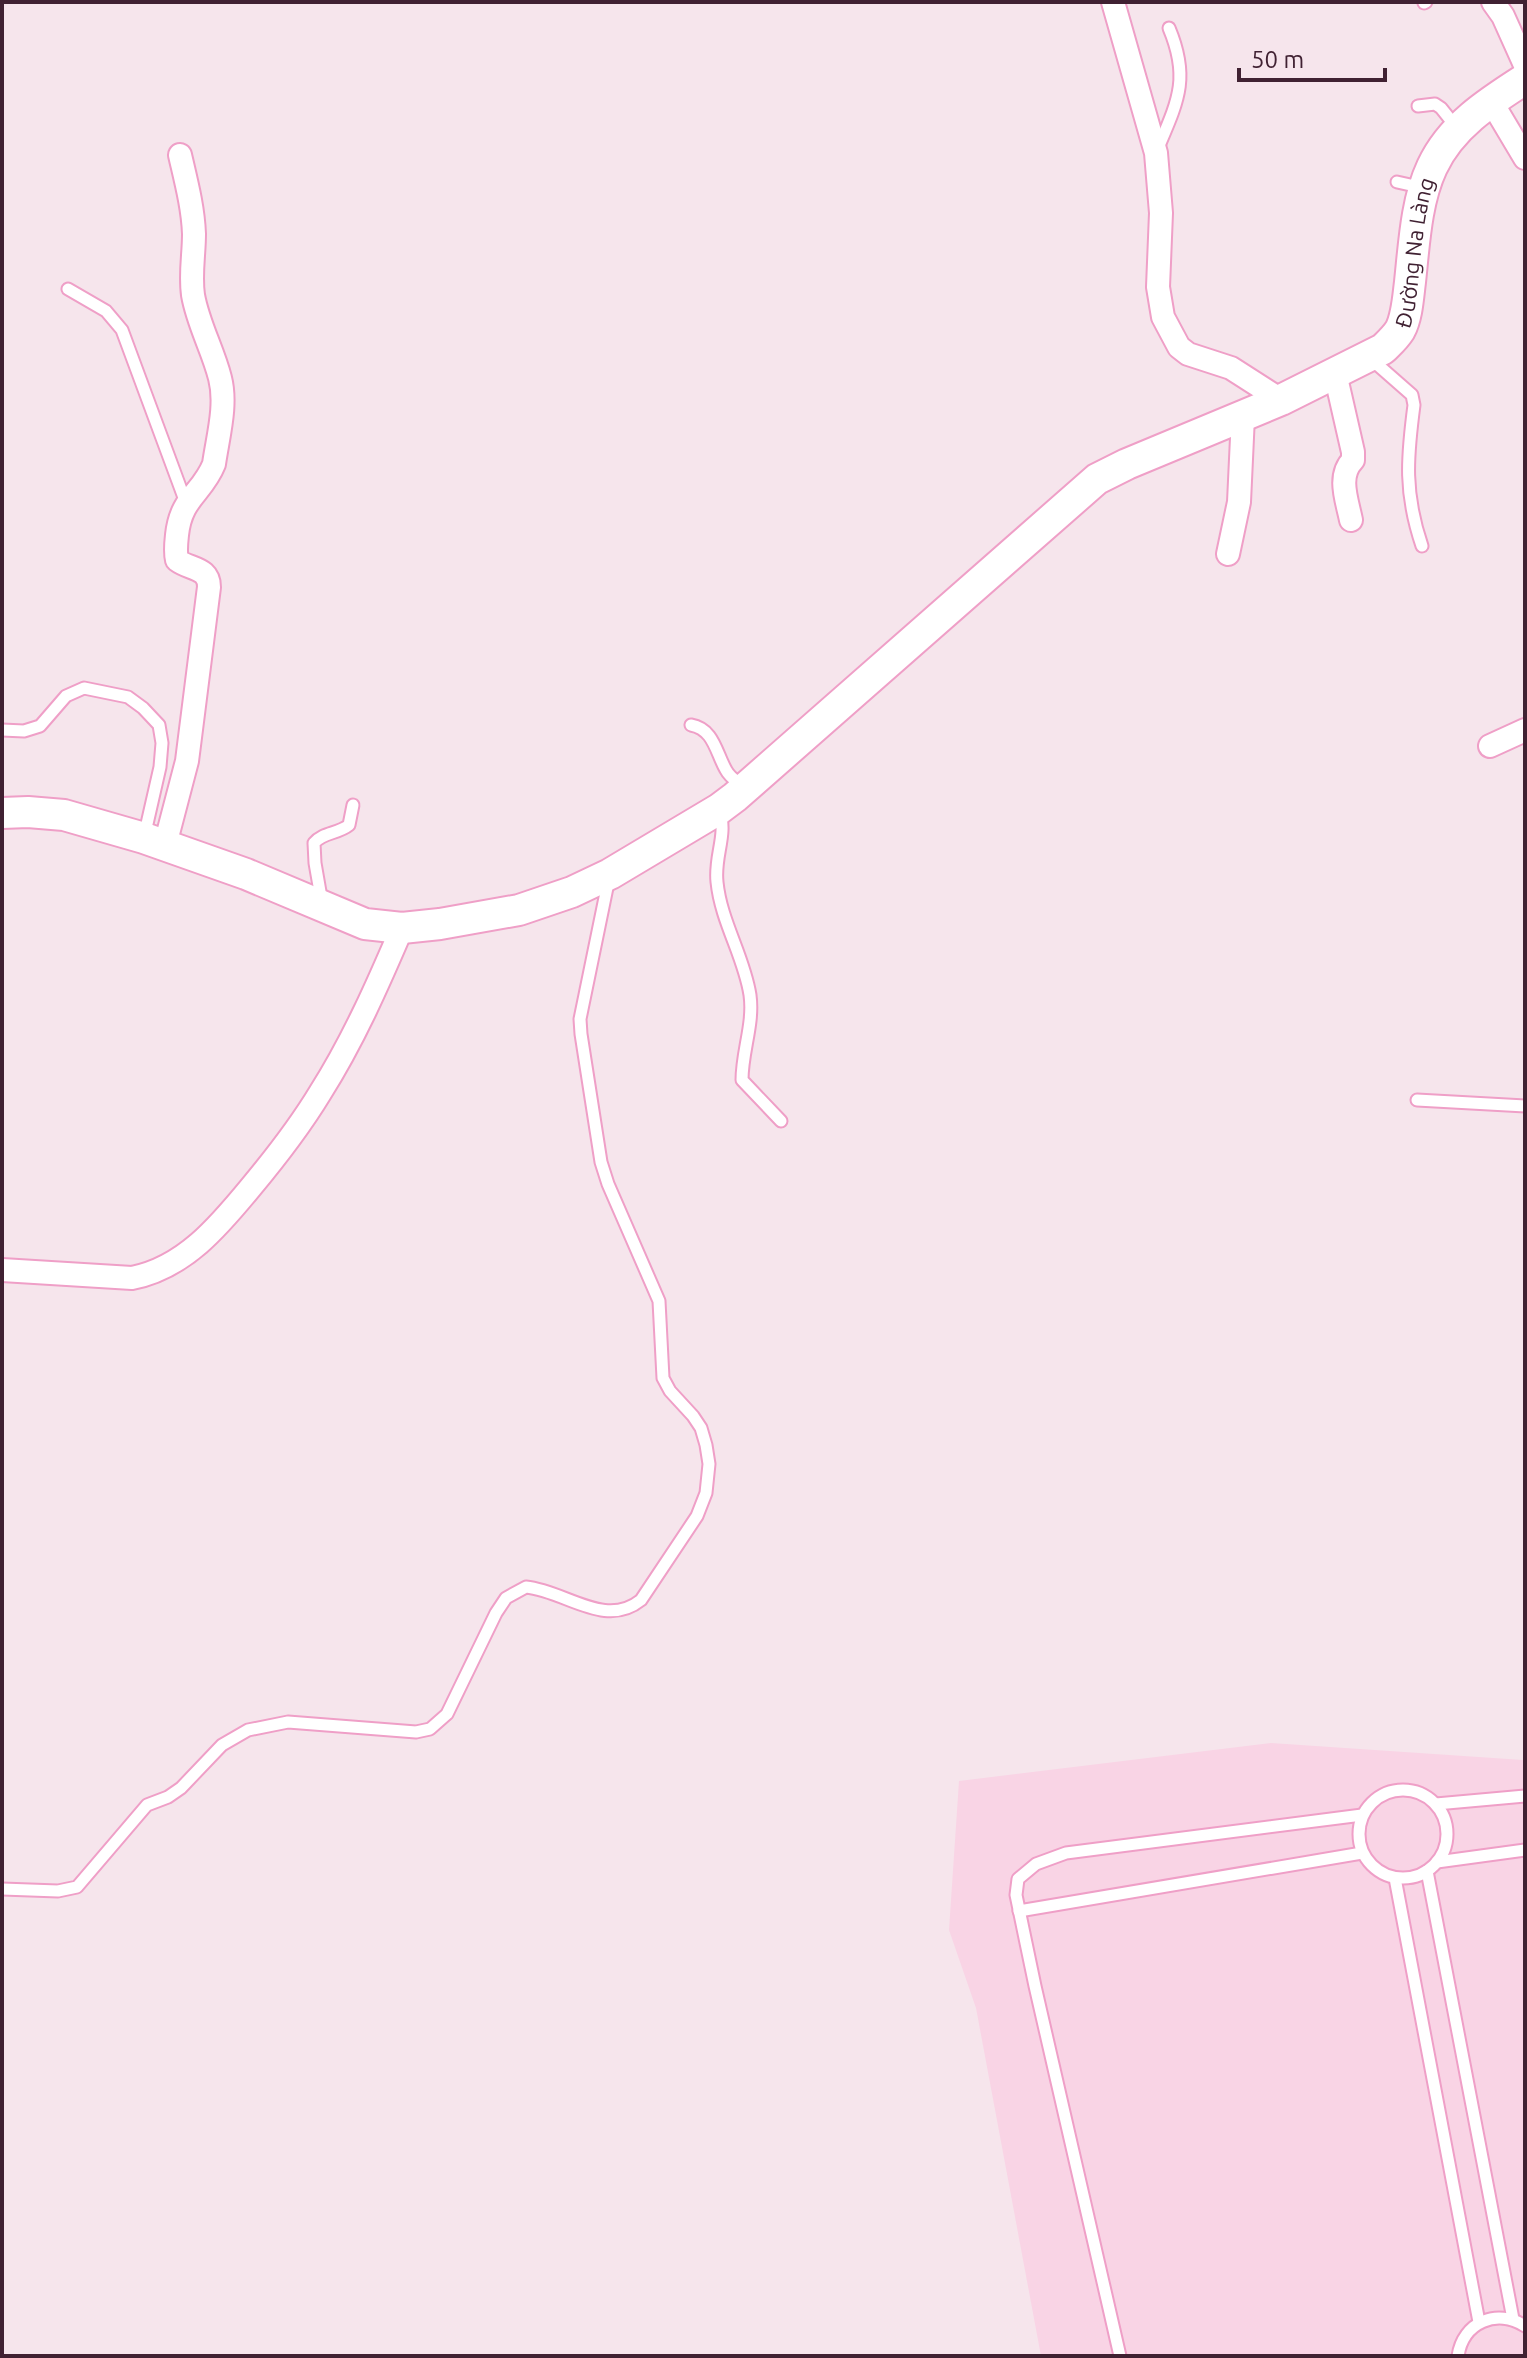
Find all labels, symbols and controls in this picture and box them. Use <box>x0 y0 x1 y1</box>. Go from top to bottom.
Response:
scale bar <box>1239 32 1385 82</box>
text: 50 m <box>1251 46 1304 73</box>
street label: Đường Na Làng <box>1389 174 1439 331</box>

